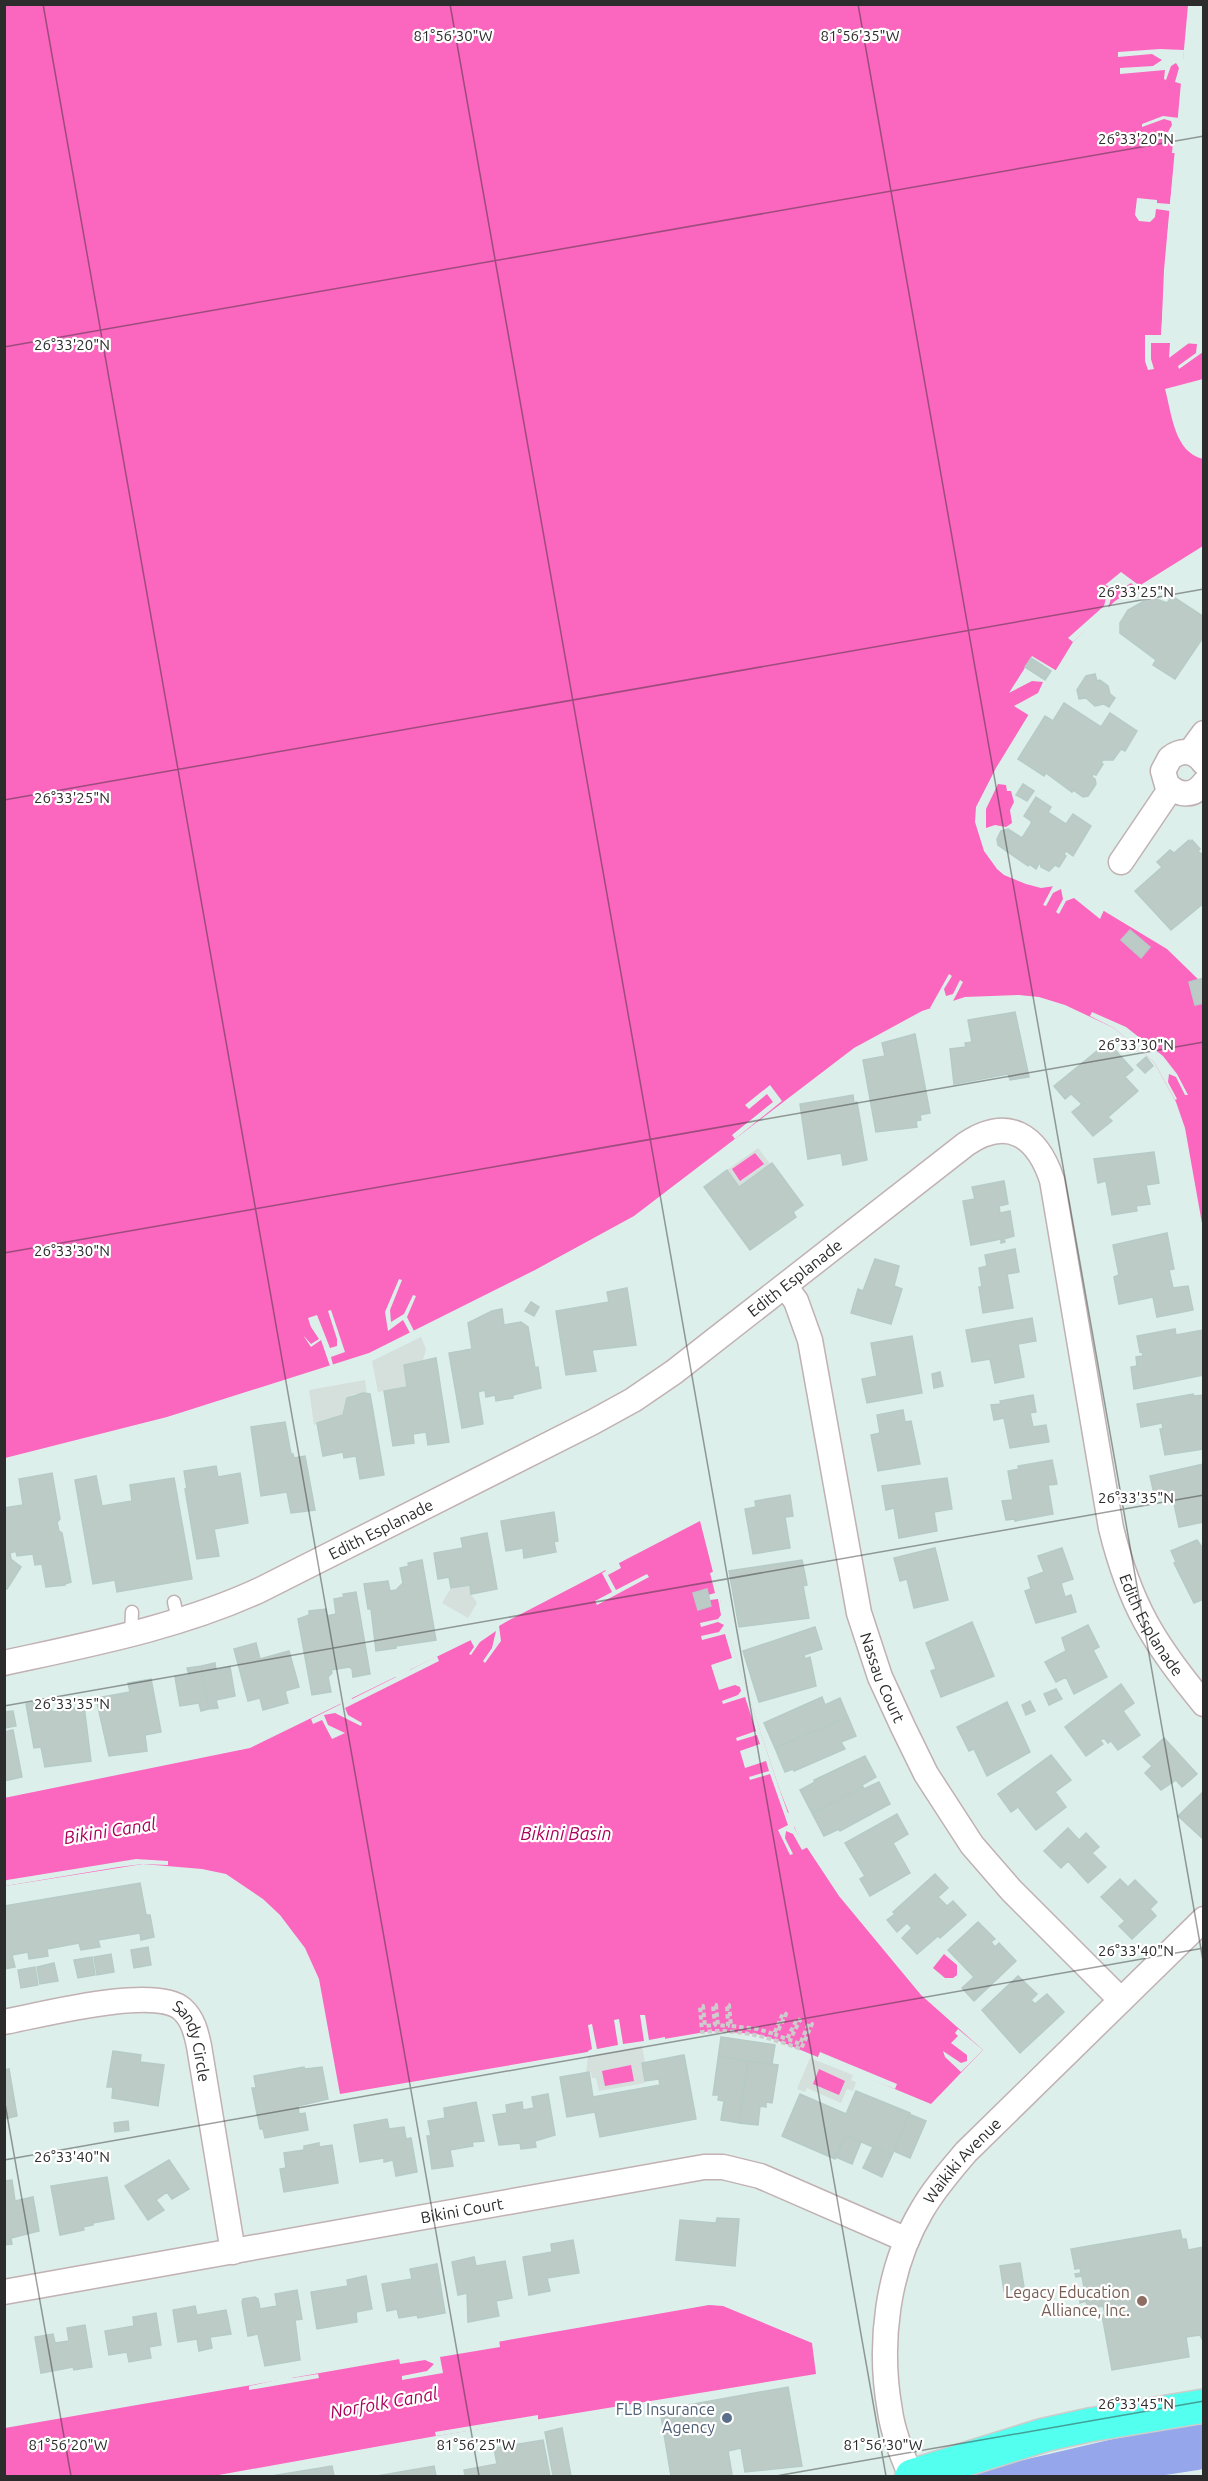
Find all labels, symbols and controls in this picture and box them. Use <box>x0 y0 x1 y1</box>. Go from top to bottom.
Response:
text: 81°56'30"W <box>413 27 493 44</box>
text: 81°56'35"W <box>820 27 900 44</box>
text: 26°33'20"N <box>1098 130 1174 147</box>
text: 26°33'20"N <box>34 336 110 353</box>
text: 26°33'25"N <box>1098 583 1174 600</box>
text: 26°33'25"N <box>34 789 110 806</box>
text: 26°33'30"N <box>1098 1036 1174 1053</box>
street label: Edith Esplanade <box>744 1236 845 1320</box>
text: 26°33'30"N <box>34 1242 110 1259</box>
text: 26°33'35"N <box>1098 1489 1174 1506</box>
street label: Edith Esplanade <box>326 1495 436 1563</box>
street label: Edith Esplanade <box>1116 1571 1187 1679</box>
street label: Nassau Court <box>857 1630 909 1726</box>
text: 26°33'35"N <box>34 1695 110 1712</box>
water label: Bikini Canal <box>62 1813 158 1847</box>
water label: Bikini Basin <box>520 1823 612 1843</box>
text: 26°33'40"N <box>1098 1942 1174 1959</box>
street label: Sandy Circle <box>170 1996 214 2083</box>
street label: Waikiki Avenue <box>920 2114 1004 2207</box>
text: 26°33'40"N <box>34 2148 110 2165</box>
street label: Bikini Court <box>419 2194 505 2226</box>
place label: Legacy Education Alliance, Inc. <box>1005 2283 1130 2319</box>
marker: Legacy Education Alliance, Inc. <box>1135 2294 1149 2308</box>
water label: Norfolk Canal <box>328 2383 439 2422</box>
text: 26°33'45"N <box>1098 2395 1174 2412</box>
place label: FLB Insurance Agency <box>616 2400 715 2436</box>
marker: FLB Insurance Agency <box>720 2411 734 2425</box>
text: 81°56'20"W <box>28 2436 108 2453</box>
text: 81°56'25"W <box>436 2436 516 2453</box>
text: 81°56'30"W <box>843 2436 923 2453</box>

